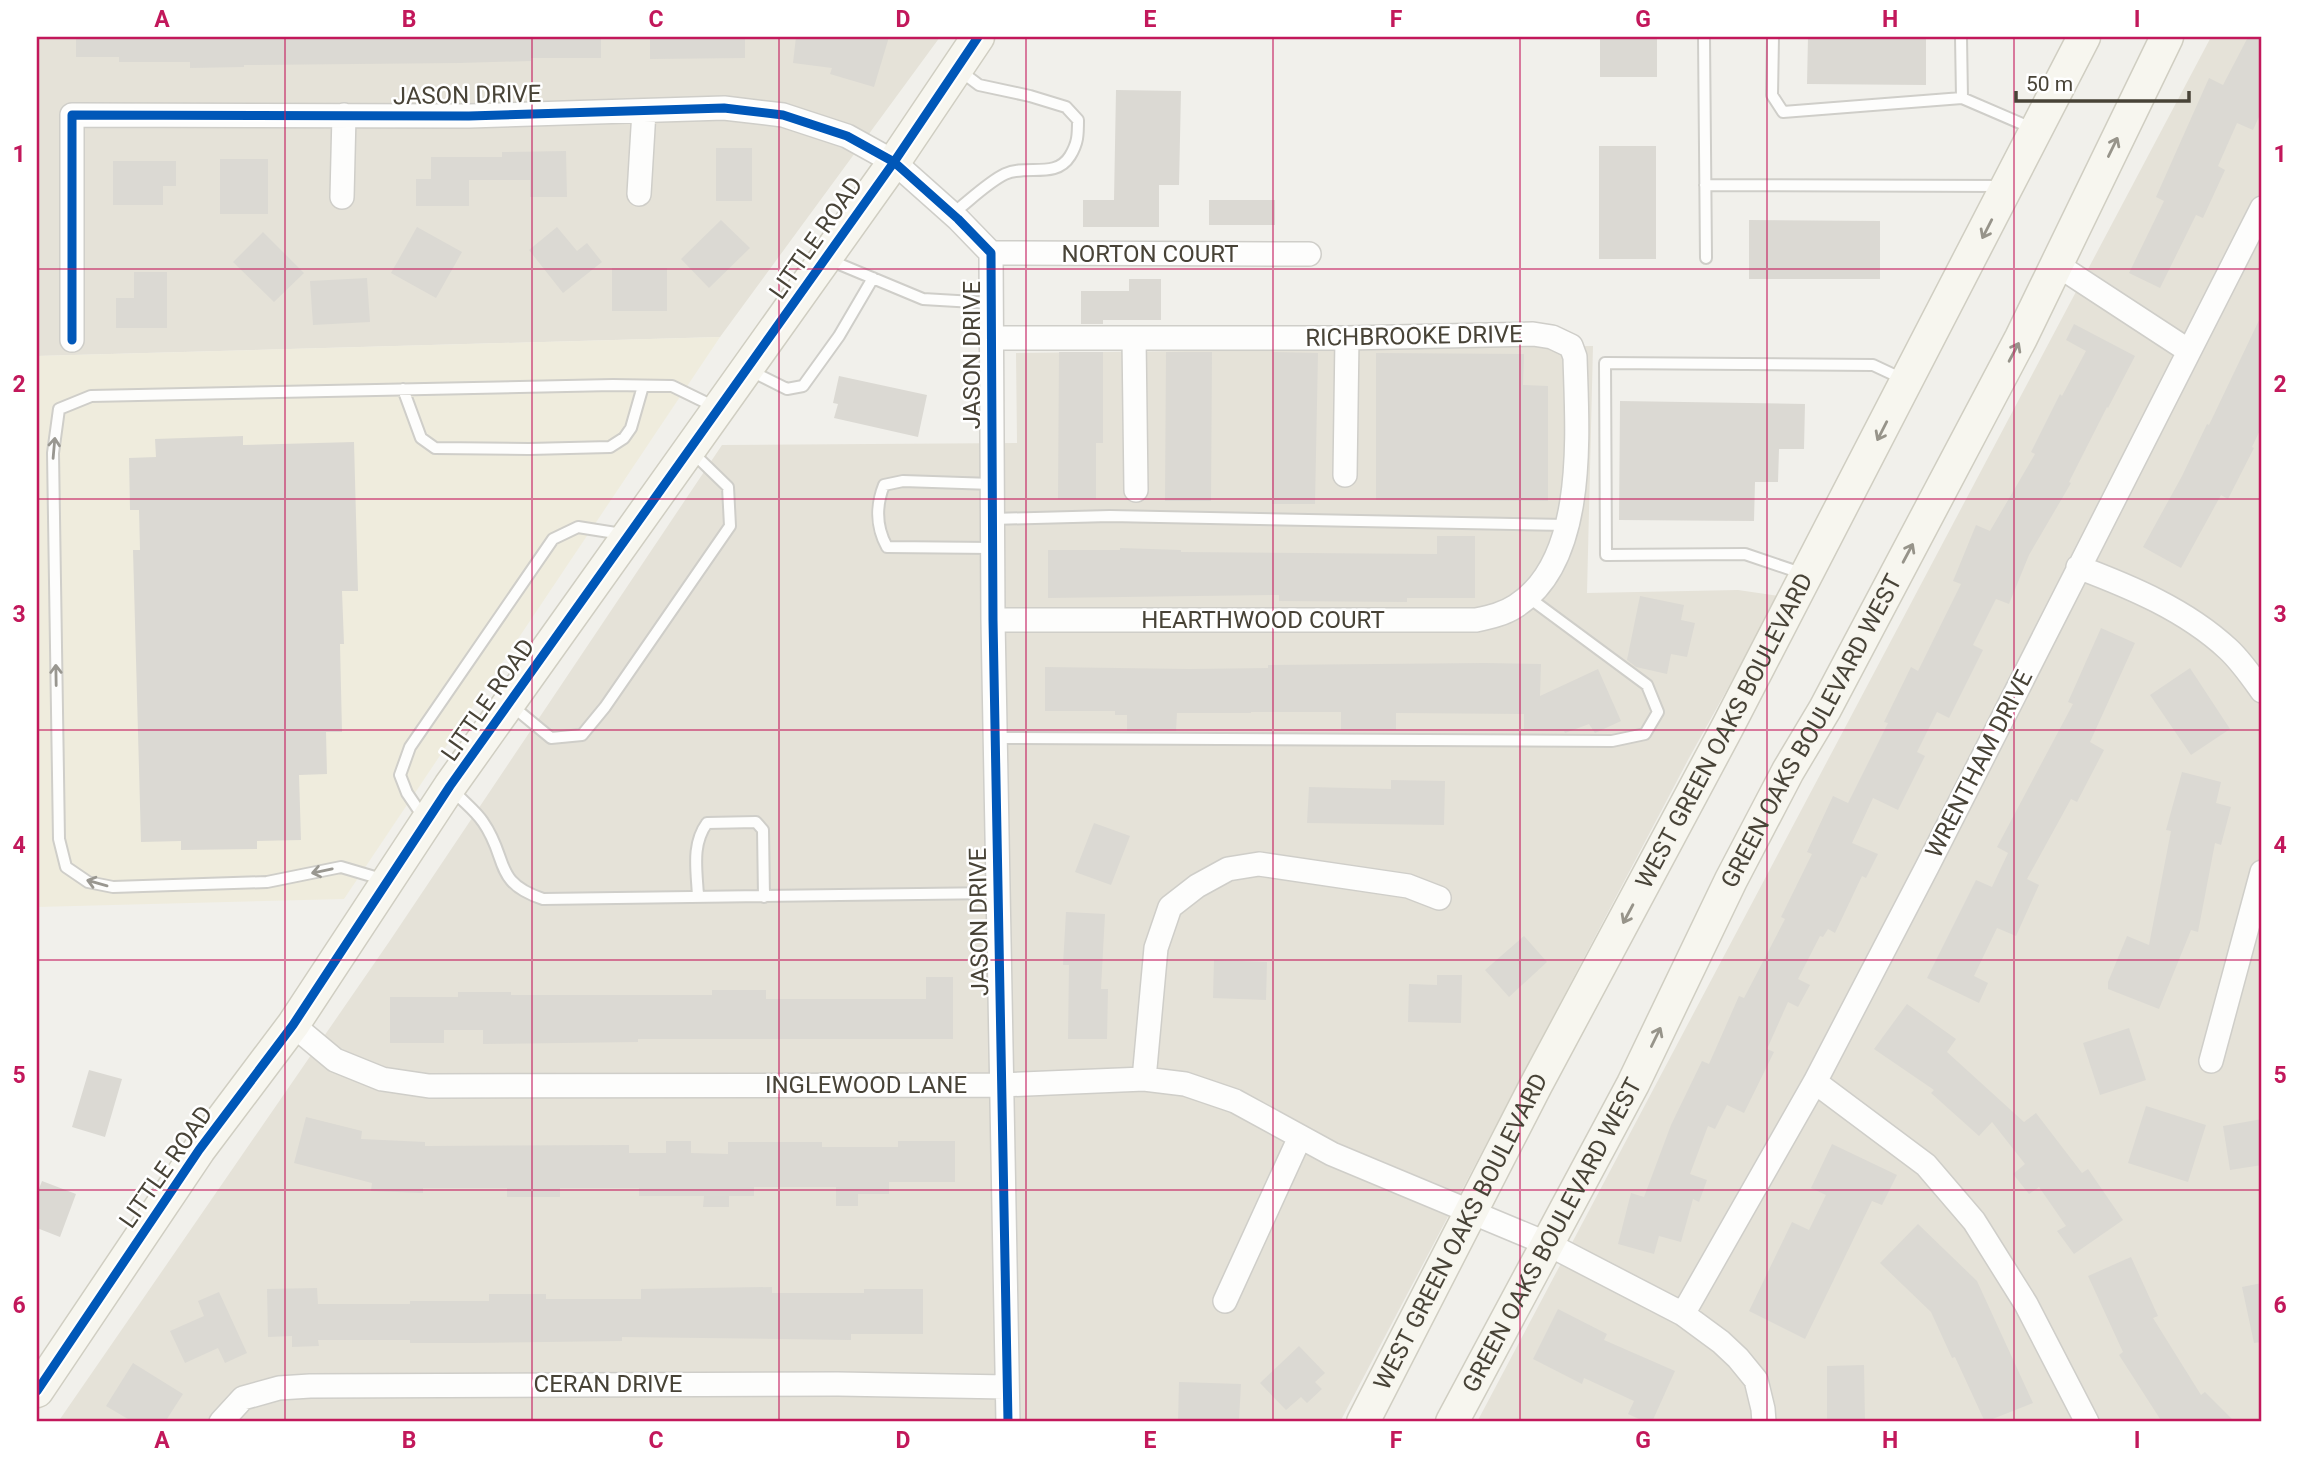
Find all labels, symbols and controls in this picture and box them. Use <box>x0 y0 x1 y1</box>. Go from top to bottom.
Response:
text: A <box>154 6 170 33</box>
text: B <box>402 6 416 33</box>
text: C <box>648 6 664 33</box>
text: D <box>896 6 910 33</box>
text: E <box>1144 6 1157 33</box>
text: F <box>1390 6 1403 33</box>
text: G <box>1635 6 1651 33</box>
text: H <box>1882 6 1898 33</box>
text: I <box>2134 6 2140 33</box>
scale bar <box>2016 60 2189 104</box>
text: 50 m <box>2026 72 2073 96</box>
street label: JASON DRIVE <box>393 80 541 110</box>
one-way arrow <box>2107 137 2120 158</box>
text: 1 <box>12 141 26 168</box>
text: 1 <box>2273 141 2287 168</box>
street label: LITTLE ROAD <box>764 171 868 305</box>
one-way arrow <box>1979 218 1993 239</box>
street label: NORTON COURT <box>1062 240 1238 268</box>
street label: JASON DRIVE <box>958 281 986 429</box>
street label: RICHBROOKE DRIVE <box>1305 320 1523 352</box>
one-way arrow <box>2007 342 2021 363</box>
text: 2 <box>12 371 26 398</box>
text: 2 <box>2273 371 2287 398</box>
one-way arrow <box>1875 420 1889 440</box>
one-way arrow <box>48 437 61 460</box>
one-way arrow <box>1901 543 1915 564</box>
street label: WEST GREEN OAKS BOULEVARD <box>1630 569 1819 893</box>
street label: GREEN OAKS BOULEVARD WEST <box>1715 570 1908 893</box>
text: 3 <box>12 601 26 628</box>
text: 3 <box>2273 601 2287 628</box>
street label: HEARTHWOOD COURT <box>1141 606 1385 634</box>
street label: LITTLE ROAD <box>436 633 540 767</box>
one-way arrow <box>49 664 63 687</box>
street label: WRENTHAM DRIVE <box>1920 666 2038 862</box>
text: 4 <box>12 832 26 859</box>
text: 4 <box>2273 832 2287 859</box>
street label: JASON DRIVE <box>964 848 994 996</box>
one-way arrow <box>311 864 334 878</box>
one-way arrow <box>86 875 108 888</box>
one-way arrow <box>1621 903 1634 924</box>
one-way arrow <box>1649 1027 1663 1048</box>
text: 5 <box>12 1062 26 1089</box>
text: 5 <box>2273 1062 2287 1089</box>
street label: WEST GREEN OAKS BOULEVARD <box>1368 1069 1554 1395</box>
street label: INGLEWOOD LANE <box>765 1071 967 1099</box>
street label: GREEN OAKS BOULEVARD WEST <box>1457 1073 1648 1397</box>
street label: LITTLE ROAD <box>114 1100 218 1234</box>
text: 6 <box>12 1292 26 1319</box>
text: 6 <box>2273 1292 2287 1319</box>
street label: CERAN DRIVE <box>534 1370 682 1398</box>
text: A <box>154 1427 170 1454</box>
text: B <box>402 1427 416 1454</box>
text: C <box>648 1427 664 1454</box>
text: D <box>896 1427 910 1454</box>
text: E <box>1144 1427 1157 1454</box>
text: F <box>1390 1427 1403 1454</box>
text: G <box>1635 1427 1651 1454</box>
text: H <box>1882 1427 1898 1454</box>
text: I <box>2134 1427 2140 1454</box>

